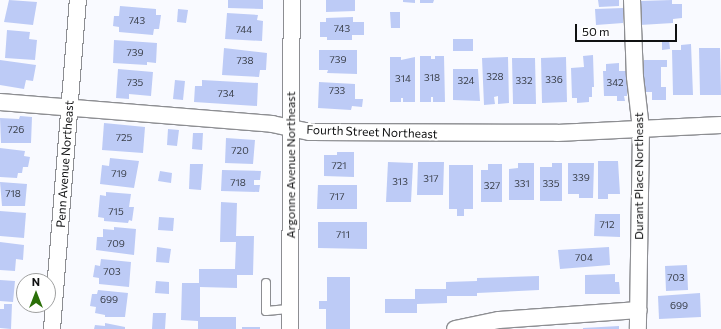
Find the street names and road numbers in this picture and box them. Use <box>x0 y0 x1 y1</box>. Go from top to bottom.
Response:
street label: Argonne Avenue Northeast <box>284 91 298 239</box>
street label: Penn Avenue Northeast <box>53 100 77 228</box>
street label: Durant Place Northeast <box>632 112 646 240</box>
street label: Fourth Street Northeast <box>306 123 438 141</box>

